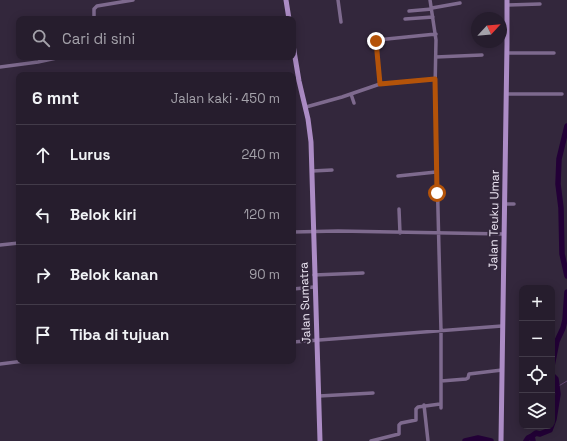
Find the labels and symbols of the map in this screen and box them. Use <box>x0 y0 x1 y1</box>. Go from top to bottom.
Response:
north arrow <box>471 12 507 48</box>
route end <box>367 32 385 50</box>
street label: Jalan Teuku Umar <box>485 169 503 270</box>
route start <box>428 184 446 202</box>
street label: Jalan Sumatra <box>296 262 314 344</box>

